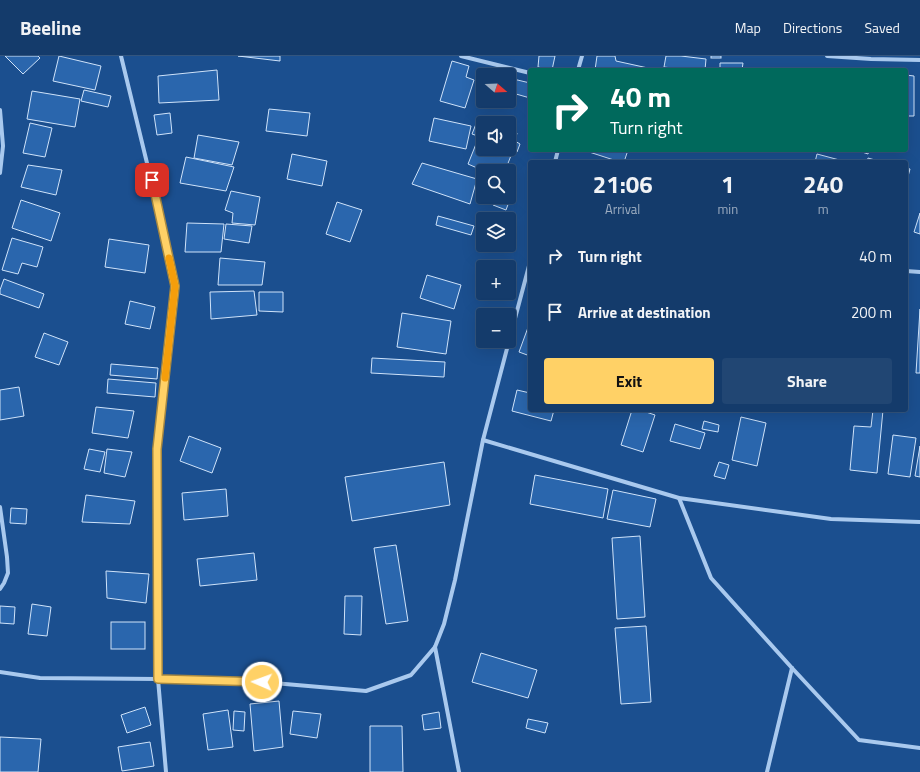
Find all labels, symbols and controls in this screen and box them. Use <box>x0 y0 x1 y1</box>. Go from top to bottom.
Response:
text: Beeline <box>20 13 81 42</box>
text: Map <box>735 17 761 38</box>
text: Directions <box>783 17 842 38</box>
text: Saved <box>864 17 900 38</box>
north arrow <box>476 68 516 108</box>
map controls <box>476 68 516 348</box>
text: 40 m <box>610 75 671 118</box>
icon: right <box>544 84 596 136</box>
text: Turn right <box>610 114 683 141</box>
button: sound <box>476 116 516 156</box>
pin <box>135 163 169 197</box>
button: search <box>476 164 516 204</box>
text: 21:06 <box>593 166 653 202</box>
text: 1 <box>721 166 735 202</box>
text: 240 <box>803 166 843 202</box>
icon: arrive <box>141 169 163 191</box>
text: Arrival <box>605 199 640 219</box>
text: min <box>717 199 738 219</box>
text: m <box>818 199 829 219</box>
button: layers <box>476 212 516 252</box>
icon: right <box>544 245 566 267</box>
text: Turn right <box>578 245 642 268</box>
text: 40 m <box>859 245 892 268</box>
button: + <box>476 260 516 300</box>
icon: arrive <box>544 301 566 323</box>
text: Arrive at destination <box>578 301 711 324</box>
text: 200 m <box>851 301 892 324</box>
button: − <box>476 308 516 348</box>
button: Exit <box>544 358 714 404</box>
button: Share <box>722 358 892 404</box>
position arrow <box>241 661 283 703</box>

